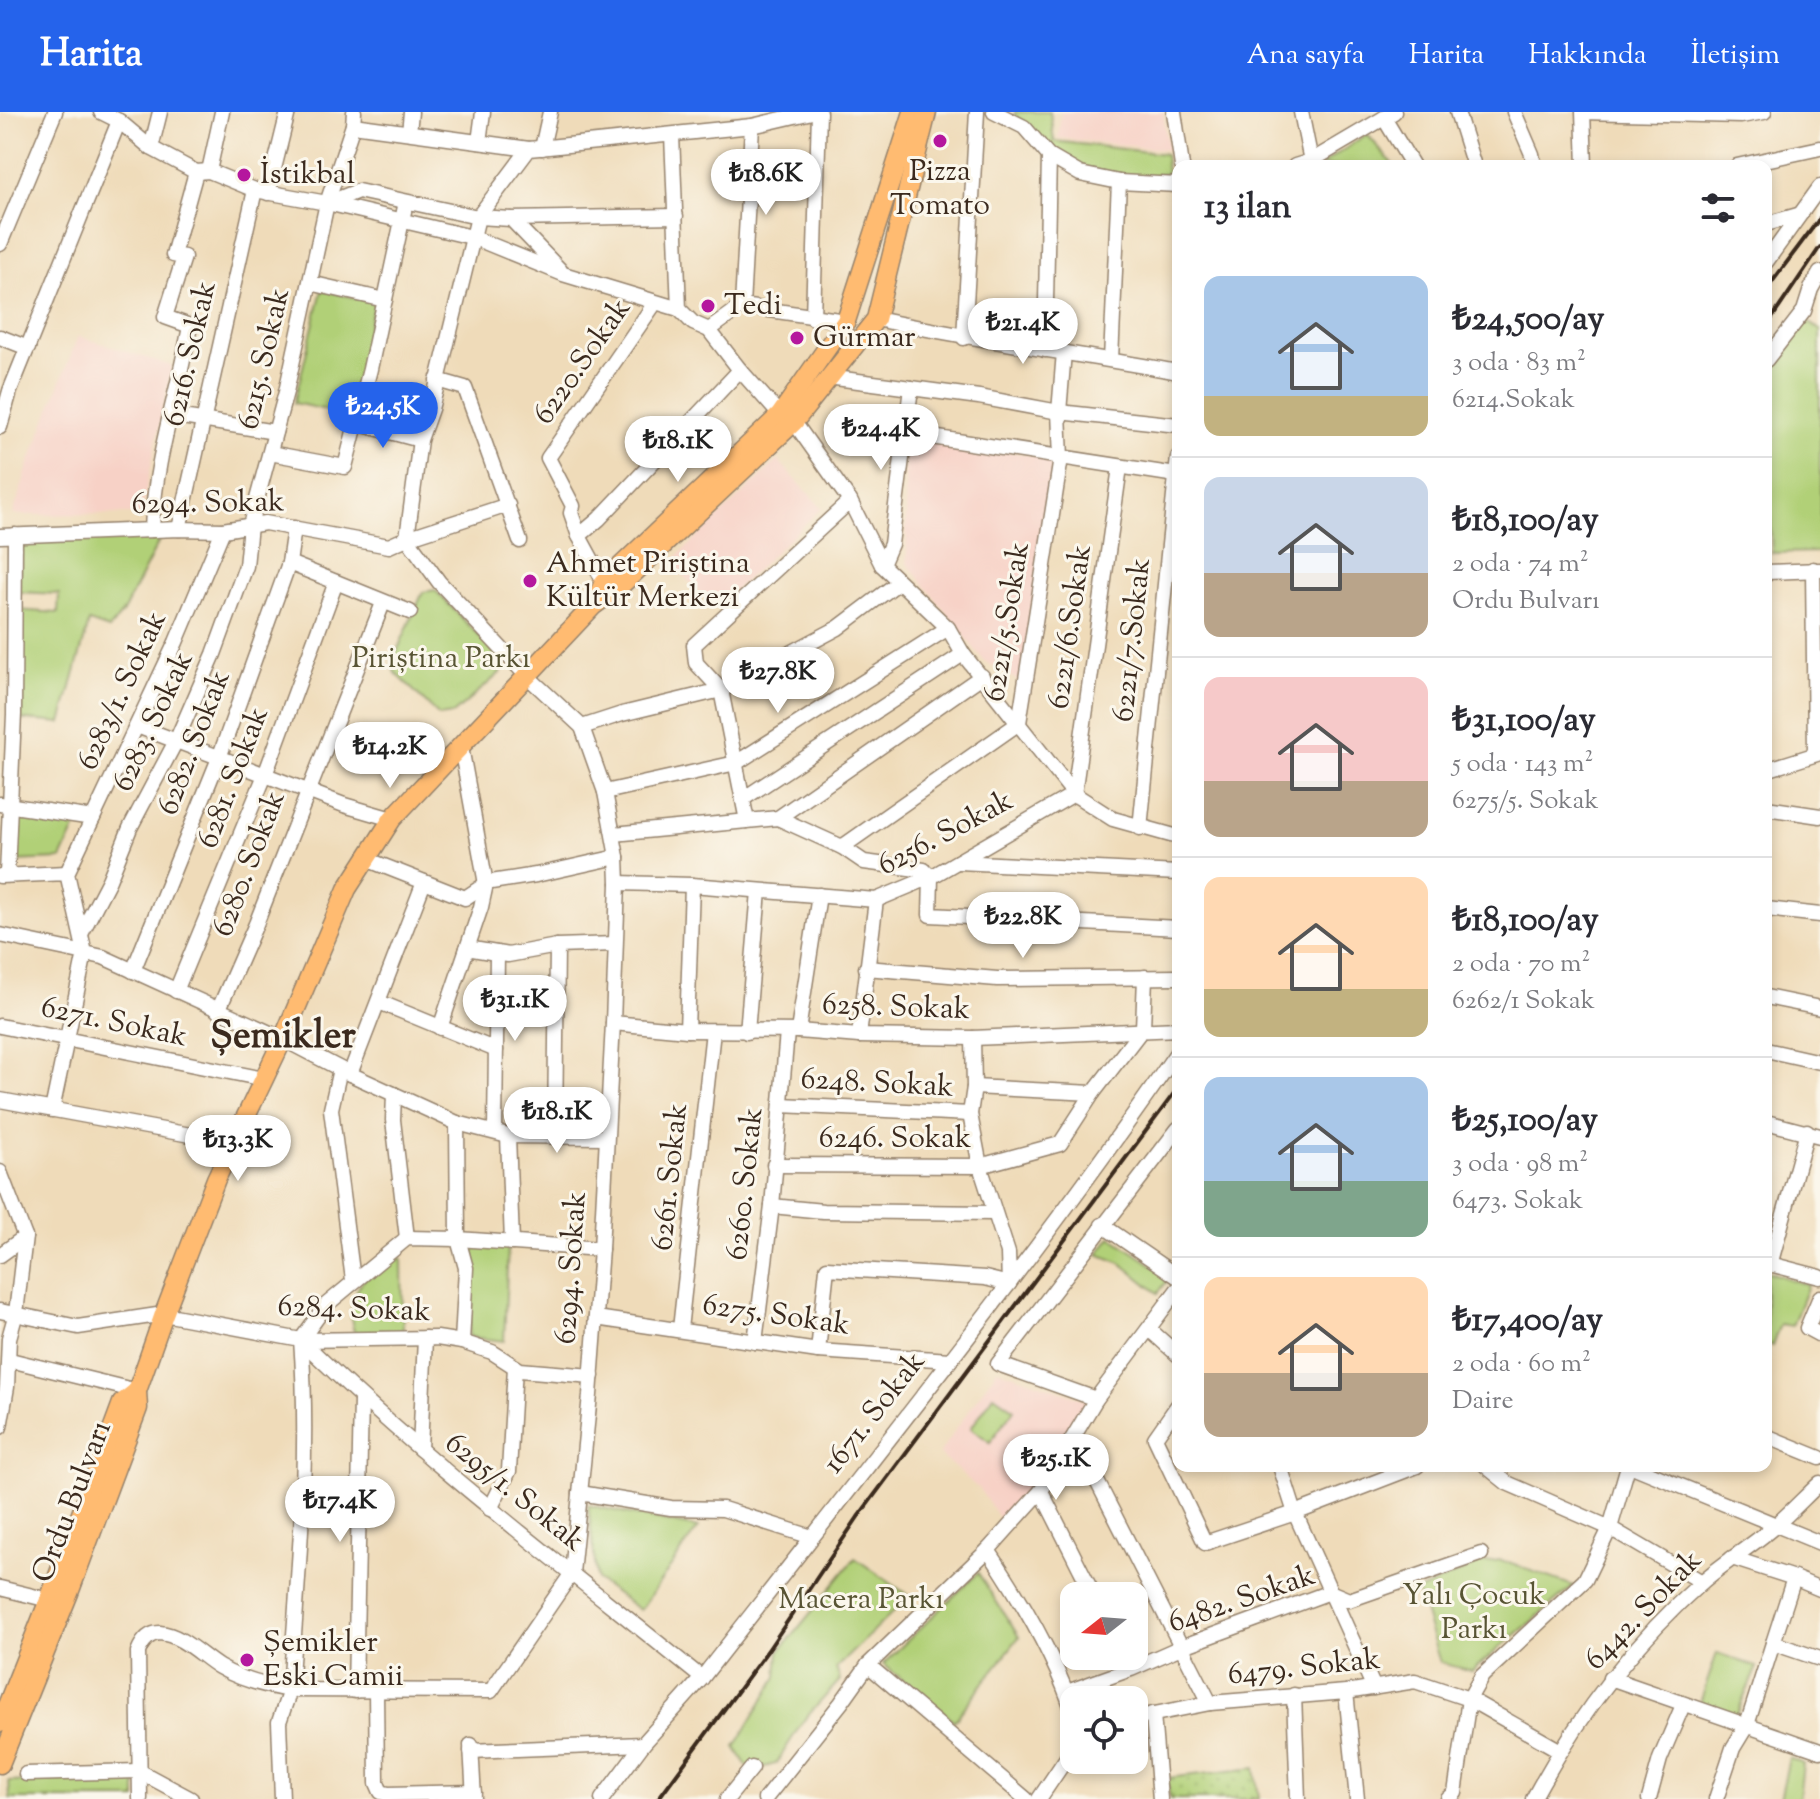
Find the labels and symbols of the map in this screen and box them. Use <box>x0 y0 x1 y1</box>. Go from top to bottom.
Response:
marker: Pizza Tomato <box>931 132 949 150</box>
pin: ₺18.6K <box>701 149 831 217</box>
place label: Pizza Tomato <box>890 151 990 228</box>
place label: İstikbal <box>260 154 355 197</box>
marker: İstikbal <box>235 166 253 184</box>
street label: 6216. Sokak <box>153 277 229 431</box>
street label: 6215. Sokak <box>228 284 302 434</box>
place label: Tedi <box>724 285 782 328</box>
street label: 6220.Sokak <box>524 290 642 434</box>
marker: Tedi <box>699 297 717 315</box>
pin: ₺21.4K <box>958 298 1088 366</box>
place label: Gürmar <box>813 317 916 360</box>
marker: Gürmar <box>788 329 806 347</box>
pin: ₺24.5K <box>318 382 448 450</box>
pin: ₺24.4K <box>816 404 946 472</box>
pin: ₺18.1K <box>613 416 743 484</box>
street label: 6294. Sokak <box>131 481 285 527</box>
street label: 6221/5.Sokak <box>974 539 1042 705</box>
street label: 6221/6.Sokak <box>1038 542 1104 712</box>
place label: Ahmet Piriştina Kültür Merkezi <box>546 543 750 620</box>
street label: 6221/7.Sokak <box>1103 556 1163 724</box>
marker: Ahmet Piriştina Kültür Merkezi <box>521 572 539 590</box>
street label: 6283/1. Sokak <box>67 604 179 778</box>
park label: Piriştina Parkı <box>351 638 531 681</box>
street label: 6283. Sokak <box>103 645 205 799</box>
pin: ₺27.8K <box>713 647 843 715</box>
street label: 6282. Sokak <box>148 664 242 822</box>
street label: 6281. Sokak <box>187 701 281 855</box>
pin: ₺14.2K <box>325 722 455 790</box>
street label: 6256. Sokak <box>871 780 1021 888</box>
street label: 6280. Sokak <box>202 785 298 943</box>
pin: ₺22.8K <box>958 892 1088 960</box>
pin: ₺31.1K <box>450 975 580 1043</box>
street label: 6258. Sokak <box>821 984 971 1032</box>
street label: 6271. Sokak <box>37 987 191 1059</box>
district label: Şemikler <box>210 1011 356 1065</box>
street label: 6248. Sokak <box>799 1059 955 1109</box>
pin: ₺18.1K <box>492 1087 622 1155</box>
street label: 6261. Sokak <box>642 1101 700 1253</box>
street label: 6260. Sokak <box>717 1106 775 1262</box>
pin: ₺13.3K <box>173 1115 303 1183</box>
street label: 6246. Sokak <box>819 1118 971 1161</box>
street label: 6294. Sokak <box>545 1190 599 1346</box>
street label: 6275. Sokak <box>699 1284 853 1348</box>
street label: 6284. Sokak <box>277 1286 431 1334</box>
street label: 1671. Sokak <box>813 1343 937 1483</box>
street label: Ordu Bulvarı <box>22 1415 124 1589</box>
street label: 6295/1. Sokak <box>435 1423 593 1563</box>
pin: ₺25.1K <box>991 1434 1121 1502</box>
pin: ₺17.4K <box>275 1476 405 1544</box>
street label: 6442. Sokak <box>1575 1541 1713 1681</box>
street label: 6482. Sokak <box>1163 1555 1321 1645</box>
park label: Yalı Çocuk Parkı <box>1402 1575 1546 1652</box>
park label: Macera Parkı <box>778 1579 944 1622</box>
north arrow <box>1060 1582 1148 1670</box>
place label: Şemikler Eski Camii <box>263 1622 404 1699</box>
street label: 6479. Sokak <box>1226 1639 1382 1697</box>
marker: Şemikler Eski Camii <box>238 1651 256 1669</box>

